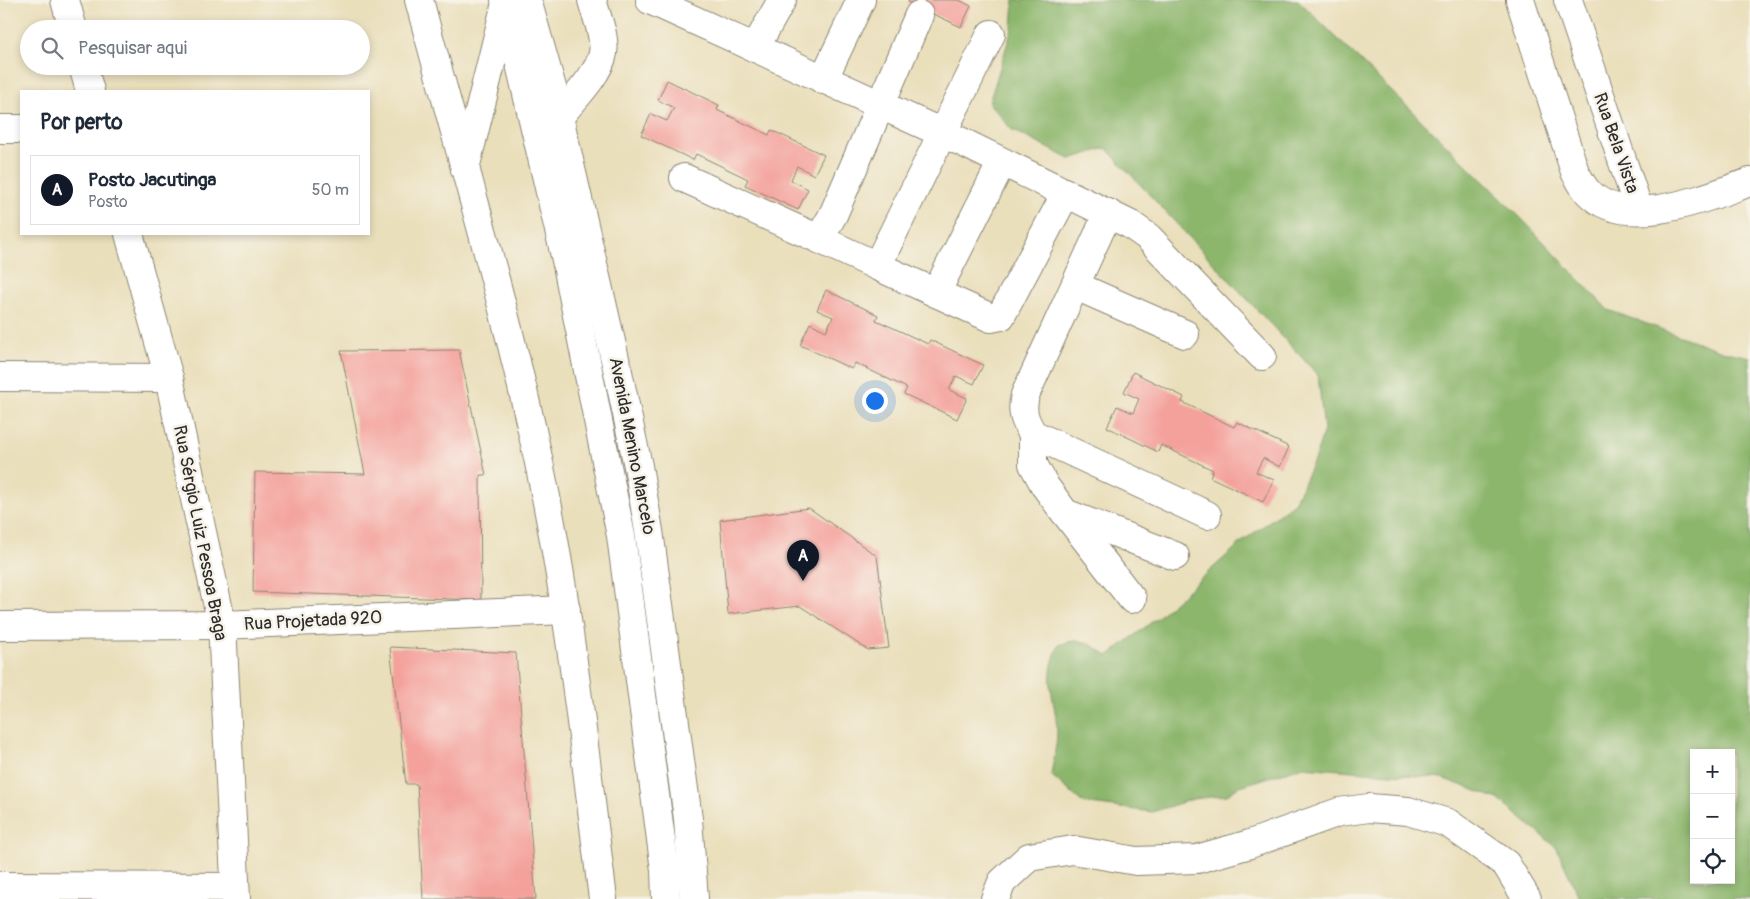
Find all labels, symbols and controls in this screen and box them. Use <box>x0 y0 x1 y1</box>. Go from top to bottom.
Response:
search box <box>20 20 370 75</box>
icon: search <box>38 34 66 62</box>
text: Pesquisar aqui <box>78 36 187 60</box>
street label: Rua Bela Vista <box>1588 90 1644 196</box>
text: Por perto <box>40 109 122 136</box>
text: Posto Jacutinga <box>88 168 216 192</box>
text: A <box>52 180 62 200</box>
text: 50 m <box>312 180 349 200</box>
text: Posto <box>88 192 128 212</box>
street label: Avenida Menino Marcelo <box>604 355 661 537</box>
your location <box>862 388 888 414</box>
street label: Rua Sérgio Luiz Pessoa Braga <box>168 423 232 643</box>
pin: A <box>787 540 819 581</box>
street label: Rua Projetada 920 <box>243 606 383 636</box>
map controls <box>1690 749 1735 884</box>
button: + <box>1690 749 1735 794</box>
button: − <box>1690 794 1735 839</box>
button: locate <box>1690 839 1735 884</box>

